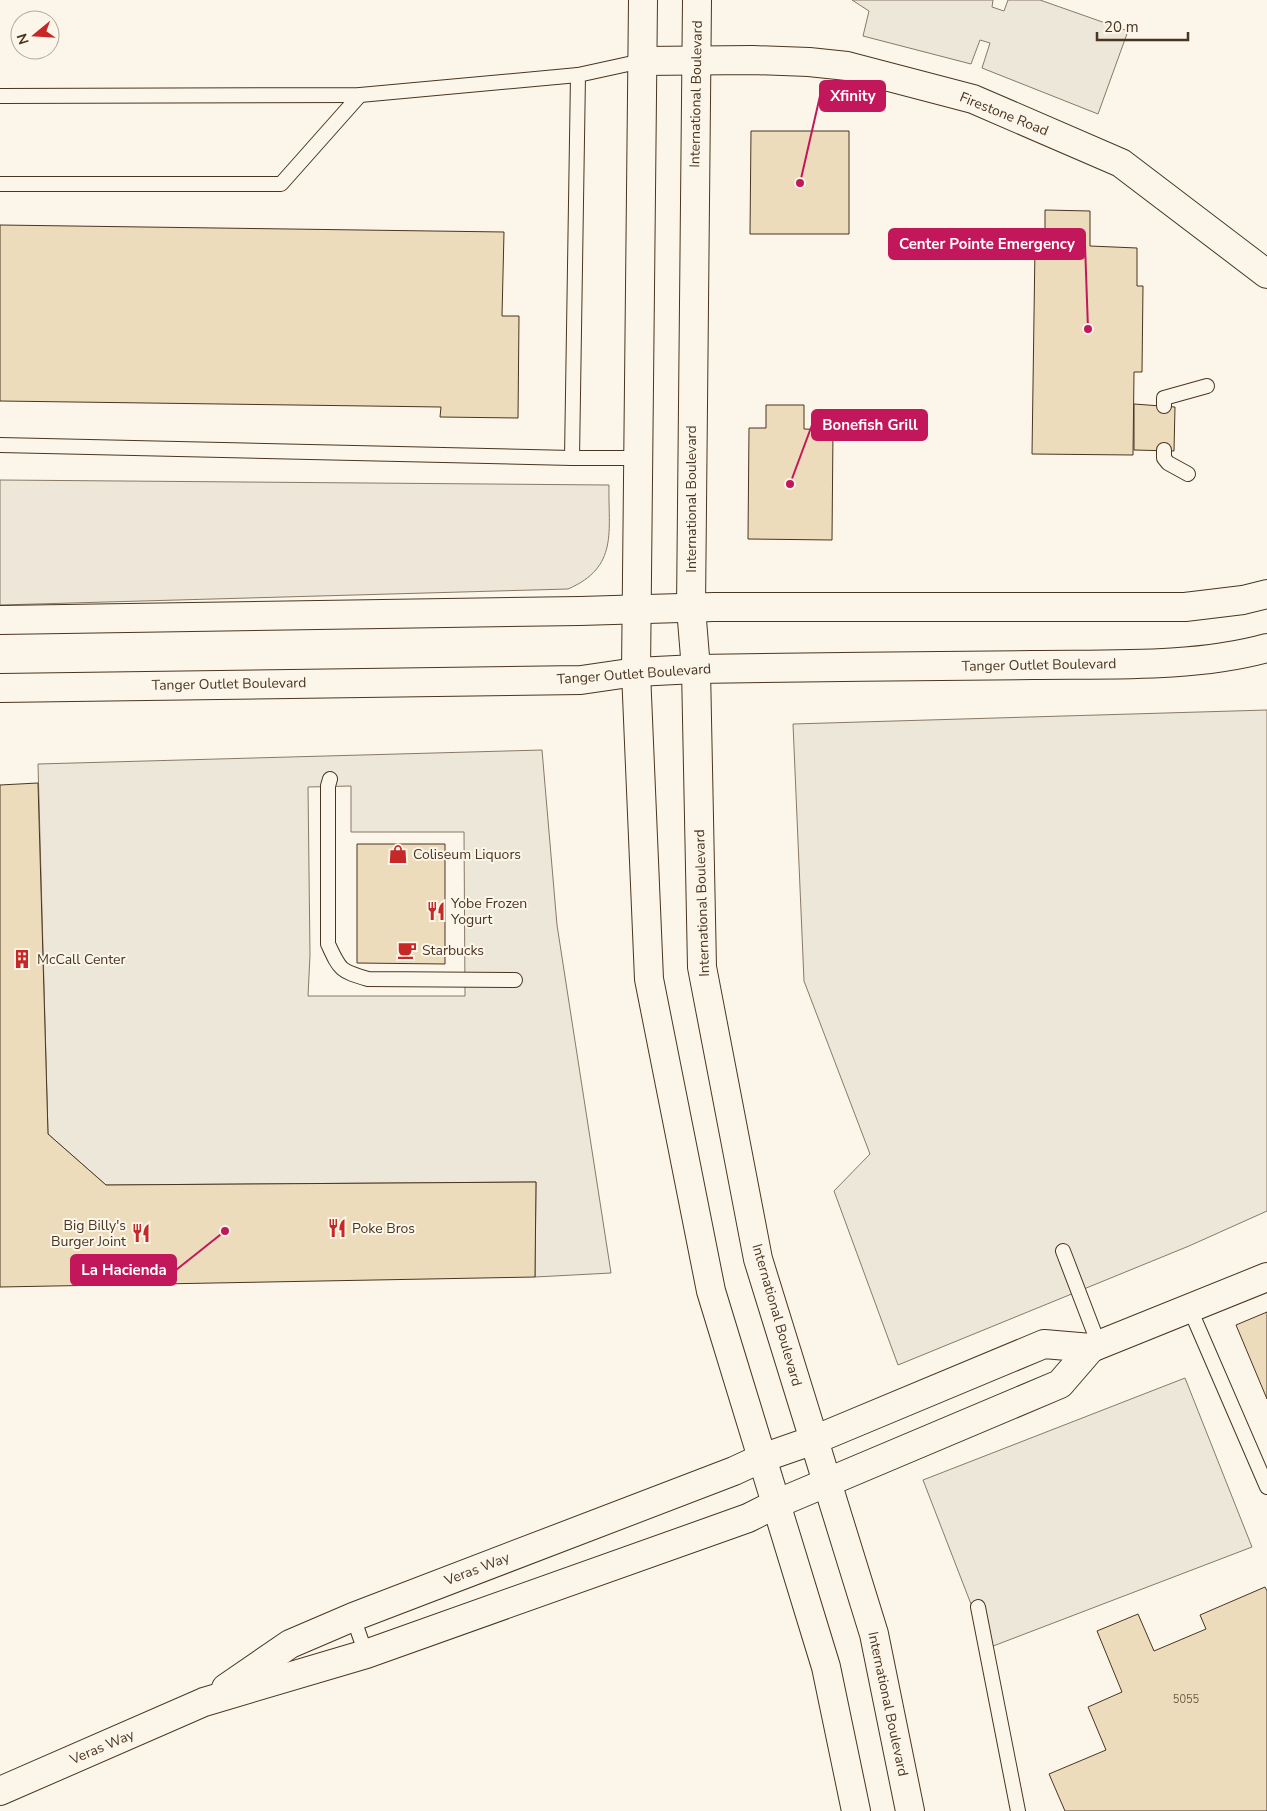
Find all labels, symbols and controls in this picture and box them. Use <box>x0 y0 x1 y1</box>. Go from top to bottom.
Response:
north arrow <box>10 10 60 60</box>
scale bar <box>1097 10 1188 42</box>
text: 20 m <box>1104 17 1139 37</box>
street label: International Boulevard <box>685 20 707 168</box>
text: N <box>12 31 34 47</box>
callout: Xfinity <box>820 81 885 111</box>
text: Xfinity <box>829 86 876 106</box>
street label: Firestone Road <box>957 88 1051 140</box>
callout: Center Pointe Emergency <box>889 229 1085 259</box>
text: Center Pointe Emergency <box>899 234 1075 254</box>
callout: Bonefish Grill <box>812 410 927 440</box>
text: Bonefish Grill <box>822 415 918 435</box>
street label: International Boulevard <box>682 425 701 573</box>
street label: Tanger Outlet Boulevard <box>962 654 1116 676</box>
street label: Tanger Outlet Boulevard <box>556 659 712 689</box>
street label: Tanger Outlet Boulevard <box>152 673 306 695</box>
street label: International Boulevard <box>690 829 714 977</box>
shop icon: Coliseum Liquors <box>387 843 409 865</box>
place label: Coliseum Liquors <box>413 845 521 864</box>
place label: Yobe Frozen Yogurt <box>450 894 527 929</box>
restaurant icon: Yobe Frozen Yogurt <box>425 900 447 922</box>
cafe icon: Starbucks <box>396 939 418 961</box>
place label: Starbucks <box>422 941 484 960</box>
building icon: McCall Center <box>11 948 33 970</box>
place label: McCall Center <box>37 950 126 969</box>
place label: Big Billy's Burger Joint <box>51 1216 126 1251</box>
restaurant icon: Poke Bros <box>326 1217 348 1239</box>
place label: Poke Bros <box>352 1219 415 1238</box>
restaurant icon: Big Billy's Burger Joint <box>130 1222 152 1244</box>
street label: International Boulevard <box>748 1242 806 1388</box>
callout: La Hacienda <box>71 1255 176 1285</box>
text: La Hacienda <box>81 1260 167 1280</box>
street label: Veras Way <box>441 1548 513 1590</box>
street label: International Boulevard <box>863 1630 913 1778</box>
house number: 5055 <box>1173 1692 1200 1707</box>
street label: Veras Way <box>66 1725 138 1769</box>

